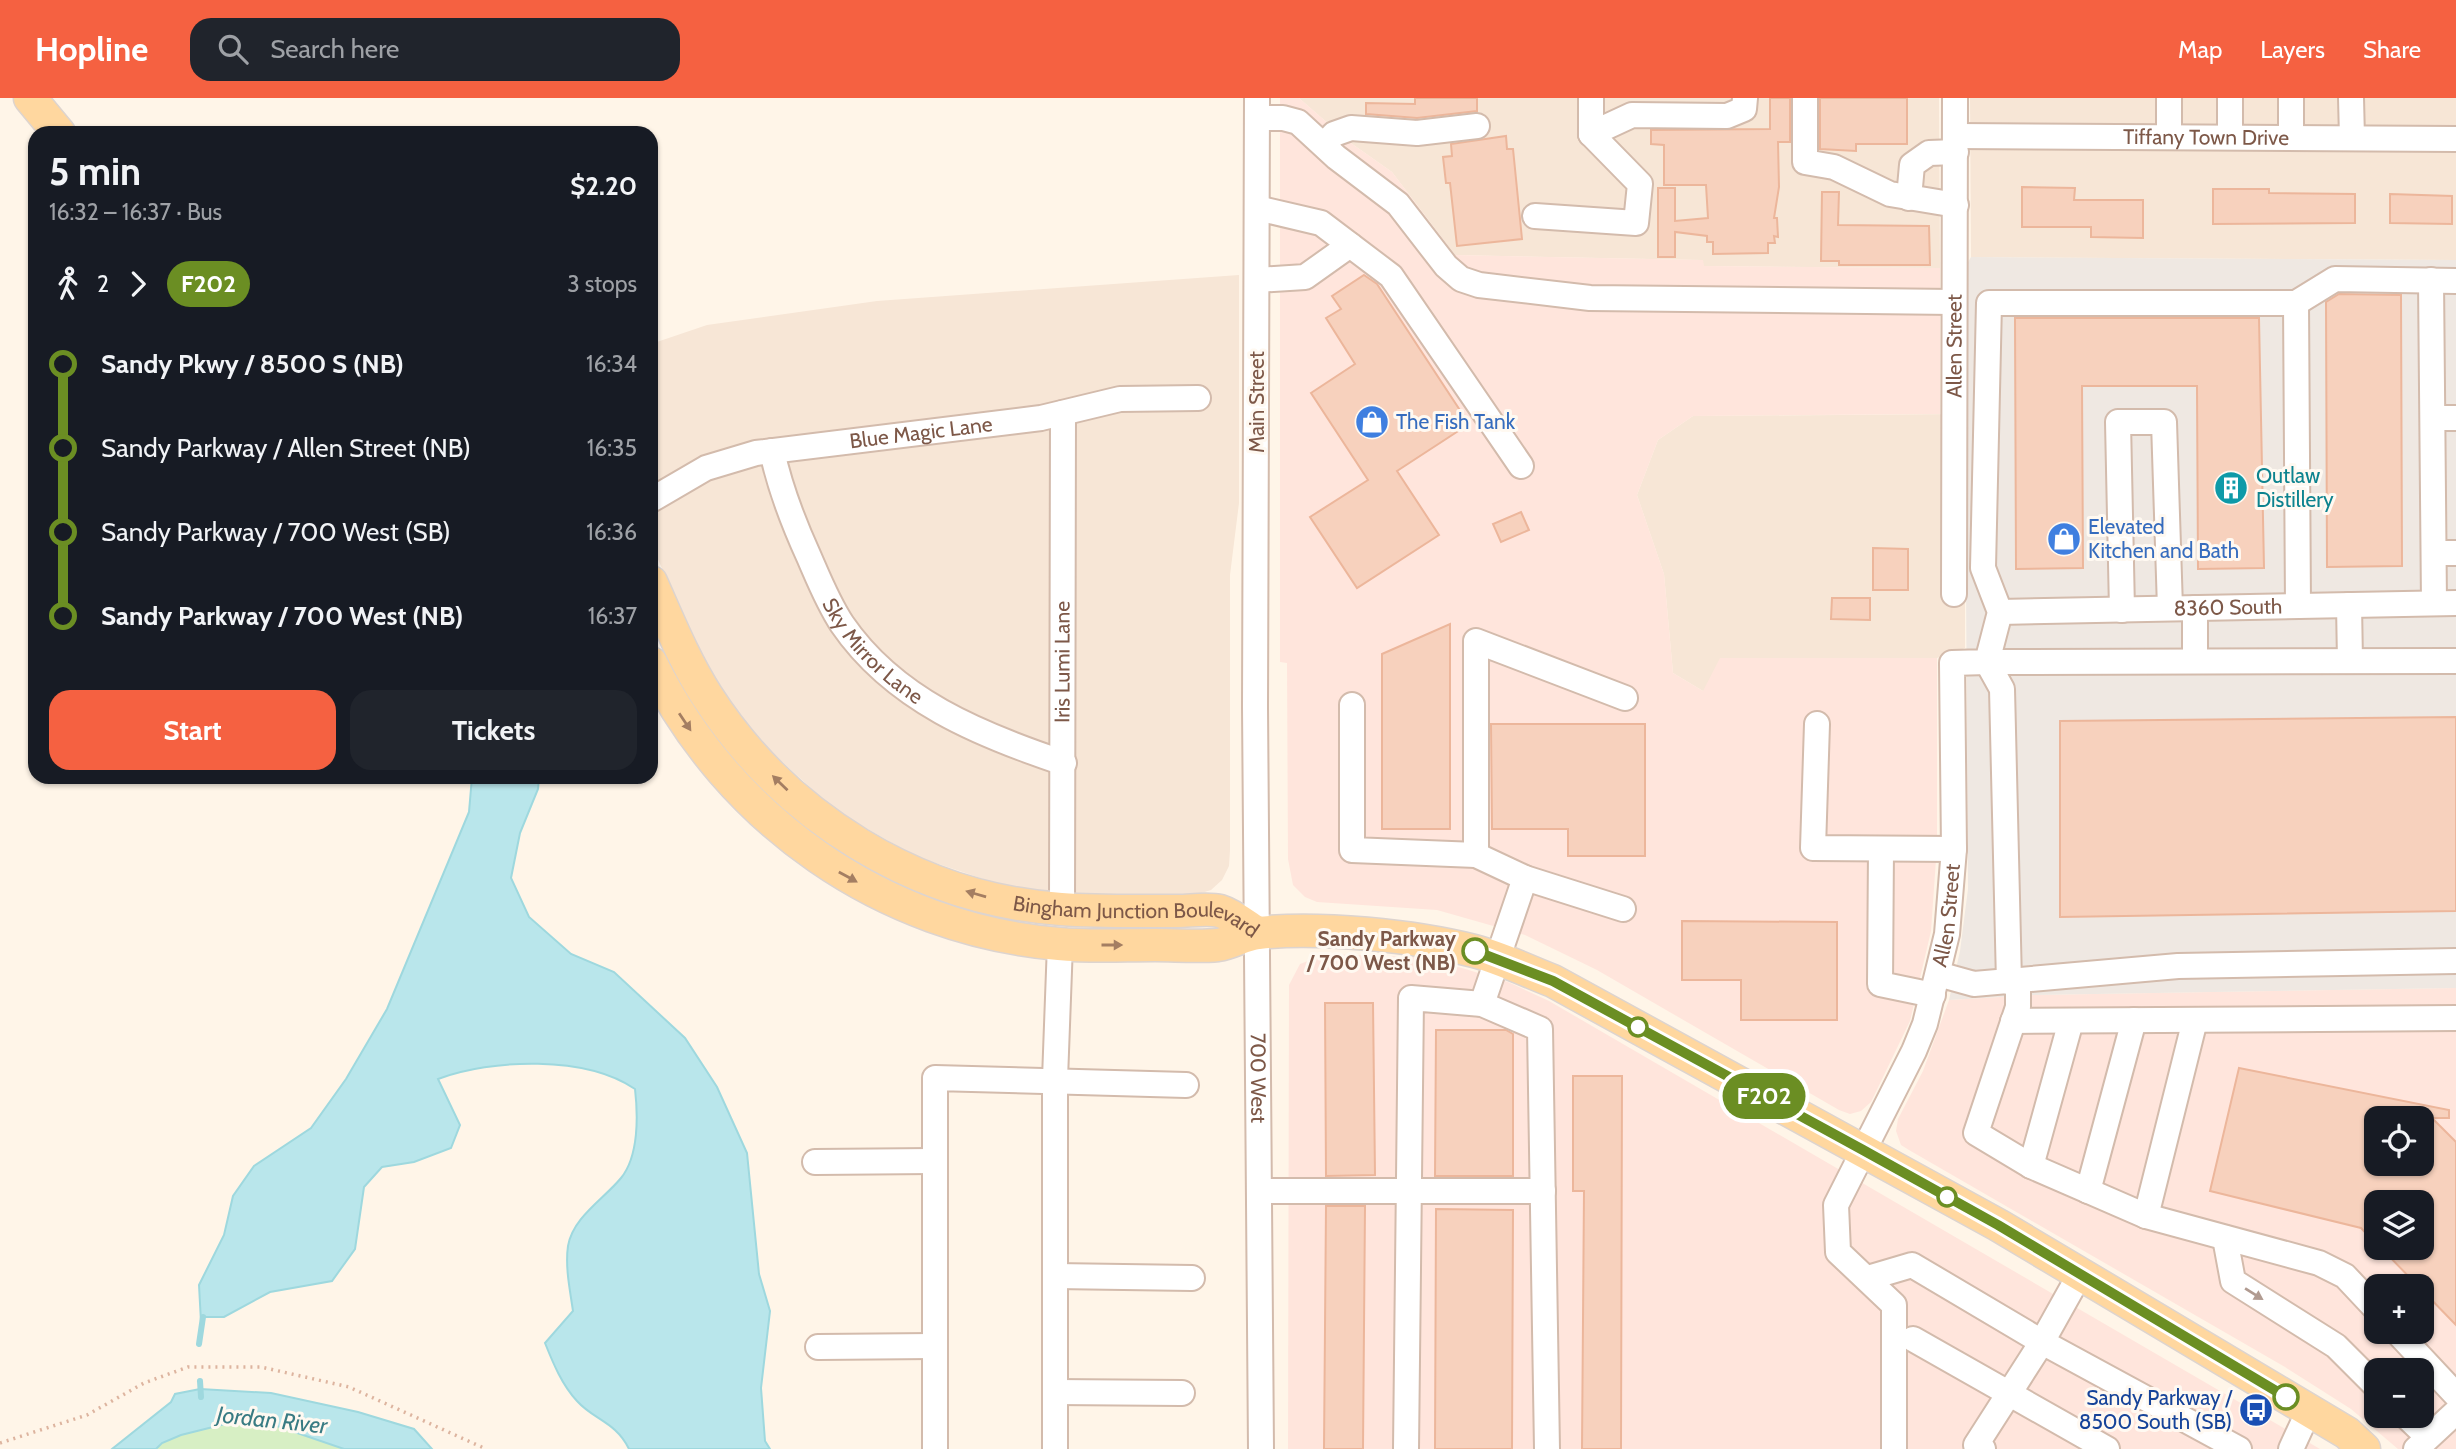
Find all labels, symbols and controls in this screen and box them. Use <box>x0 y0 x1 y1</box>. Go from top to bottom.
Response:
search box <box>190 18 680 81</box>
text: Hopline <box>35 29 148 69</box>
icon: search <box>214 30 252 68</box>
text: Search here <box>270 33 399 65</box>
text: Map <box>2178 35 2222 64</box>
text: Layers <box>2260 35 2325 64</box>
text: Share <box>2363 35 2421 64</box>
street label: Tiffany Town Drive <box>2123 124 2289 150</box>
text: 5 min <box>49 148 141 195</box>
text: $2.20 <box>570 170 637 202</box>
text: 16:32 – 16:37 · Bus <box>49 198 222 226</box>
icon: walk <box>49 265 87 303</box>
icon: forward <box>119 265 157 303</box>
text: F202 <box>181 269 236 298</box>
text: 2 <box>97 270 109 298</box>
text: 3 stops <box>567 270 637 298</box>
street label: Allen Street <box>1941 294 1967 398</box>
text: Sandy Pkwy / 8500 S (NB) <box>101 348 404 380</box>
text: 16:34 <box>586 350 637 378</box>
street label: Main Street <box>1244 351 1269 453</box>
shop icon: The Fish Tank <box>1353 403 1391 441</box>
place label: The Fish Tank <box>1396 409 1516 434</box>
street label: Blue Magic Lane <box>848 411 994 453</box>
text: Sandy Parkway / Allen Street (NB) <box>101 432 471 464</box>
text: 16:35 <box>587 434 637 462</box>
place label: Outlaw Distillery <box>2256 463 2334 512</box>
building icon: Outlaw Distillery <box>2212 469 2250 507</box>
place label: Elevated Kitchen and Bath <box>2088 514 2239 563</box>
text: Sandy Parkway / 700 West (SB) <box>101 516 451 548</box>
text: 16:36 <box>586 518 637 546</box>
shop icon: Elevated Kitchen and Bath <box>2045 520 2083 558</box>
street label: 8360 South <box>2173 593 2283 621</box>
street label: Sky Mirror Lane <box>817 594 928 709</box>
text: Sandy Parkway / 700 West (NB) <box>101 600 463 632</box>
street label: Iris Lumi Lane <box>1049 601 1075 723</box>
text: 16:37 <box>588 602 637 630</box>
button: Start <box>49 690 336 770</box>
button: Tickets <box>350 690 637 770</box>
one-way arrow <box>678 713 691 732</box>
one-way arrow <box>771 775 788 792</box>
street label: Allen Street <box>1926 863 1965 969</box>
one-way arrow <box>839 871 858 883</box>
one-way arrow <box>964 888 986 899</box>
street label: Bingham Junction Boulevard <box>1011 890 1264 943</box>
place label: Sandy Parkway / 700 West (NB) <box>1306 926 1457 975</box>
marker: Sandy Parkway / 700 West (NB) <box>1462 938 1488 964</box>
one-way arrow <box>1101 939 1123 951</box>
unlabelled marker <box>1628 1017 1648 1037</box>
street label: 700 West <box>1246 1033 1271 1123</box>
line badge: F202 <box>1715 1073 1813 1119</box>
text: F202 <box>1737 1081 1791 1110</box>
map controls <box>2364 1106 2434 1428</box>
button: locate <box>2364 1106 2434 1176</box>
unlabelled marker <box>1937 1187 1957 1207</box>
button: layers <box>2364 1190 2434 1260</box>
button: + <box>2364 1274 2434 1344</box>
one-way arrow <box>2245 1288 2264 1301</box>
button: − <box>2364 1358 2434 1428</box>
unlabelled marker <box>2273 1384 2299 1410</box>
place label: Sandy Parkway / 8500 South (SB) <box>2079 1385 2233 1434</box>
bus stop icon: Sandy Parkway / 8500 South (SB) <box>2237 1391 2275 1429</box>
water label: Jordan River <box>213 1400 330 1440</box>

